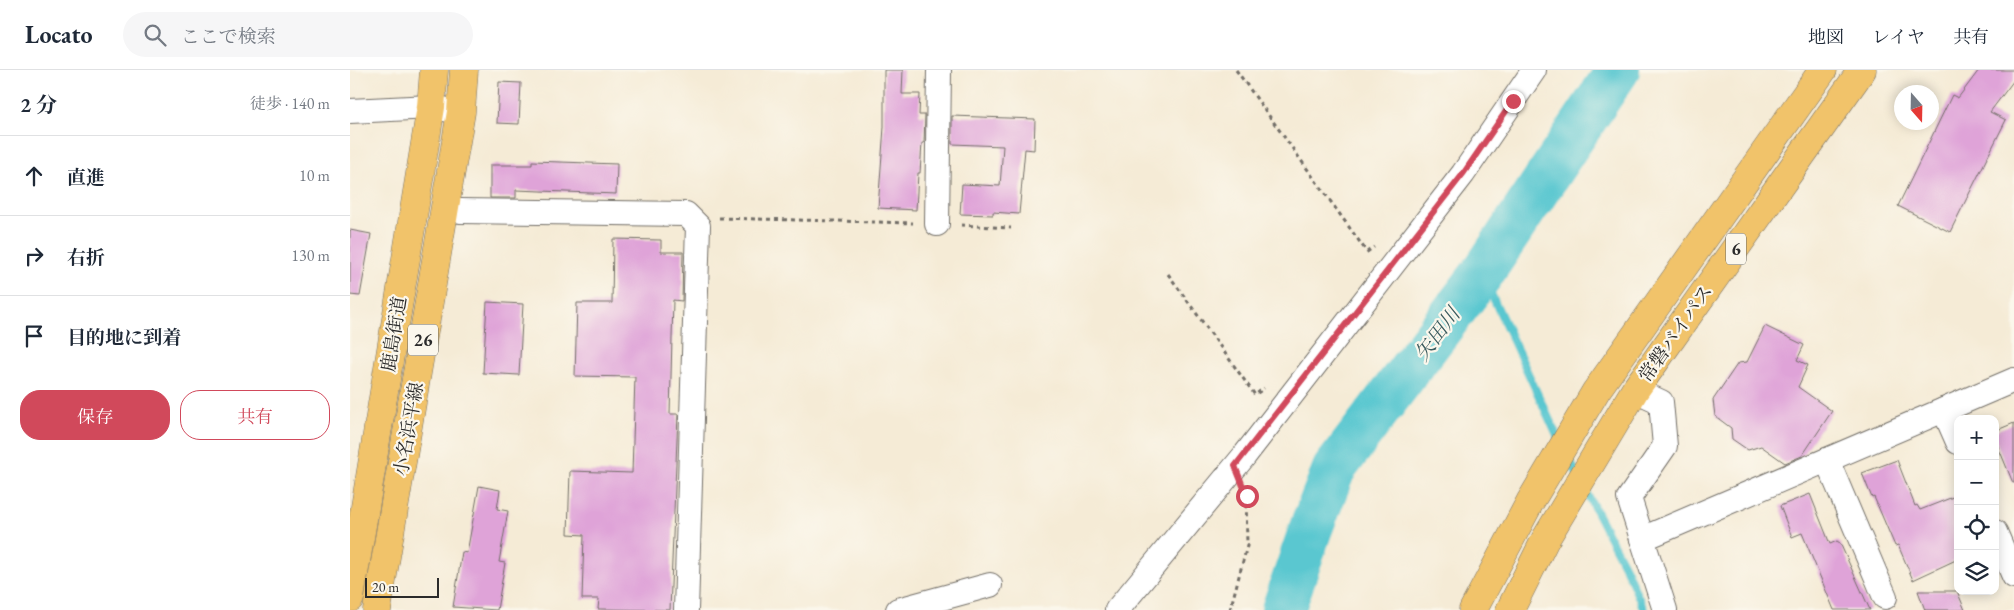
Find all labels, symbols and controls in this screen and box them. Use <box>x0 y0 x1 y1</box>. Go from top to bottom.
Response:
search box <box>123 12 473 57</box>
text: Locato <box>25 19 93 50</box>
icon: search <box>141 21 169 49</box>
text: ここで検索 <box>181 24 276 49</box>
text: 地図 <box>1808 25 1844 48</box>
text: レイヤ <box>1872 25 1925 48</box>
text: 共有 <box>1953 25 1989 48</box>
north arrow <box>1894 85 1939 130</box>
route end <box>1502 90 1525 113</box>
text: 2 分 <box>20 91 57 118</box>
text: 徒歩 · 140 m <box>250 93 330 114</box>
icon: ahead <box>20 162 48 190</box>
text: 直進 <box>67 165 105 190</box>
text: 10 m <box>299 165 330 186</box>
road number: 6 <box>1726 233 1746 264</box>
icon: right <box>20 242 48 270</box>
text: 右折 <box>67 245 105 270</box>
text: 130 m <box>291 245 330 266</box>
street label: 常磐バイパス <box>1633 280 1718 387</box>
street label: 鹿島街道 <box>375 295 412 374</box>
water label: 矢田川 <box>1409 301 1467 366</box>
icon: arrive <box>20 322 48 350</box>
road number: 26 <box>408 324 438 356</box>
text: 目的地に到着 <box>67 325 181 350</box>
street label: 小名浜平線 <box>388 380 429 478</box>
button: 保存 <box>20 390 170 440</box>
button: 共有 <box>180 390 330 440</box>
map controls <box>1954 415 1999 595</box>
button: + <box>1954 415 1999 460</box>
button: − <box>1954 460 1999 505</box>
route start <box>1236 485 1259 508</box>
button: locate <box>1954 505 1999 550</box>
button: layers <box>1954 550 1999 595</box>
scale bar <box>365 575 439 598</box>
text: 20 m <box>372 578 399 596</box>

